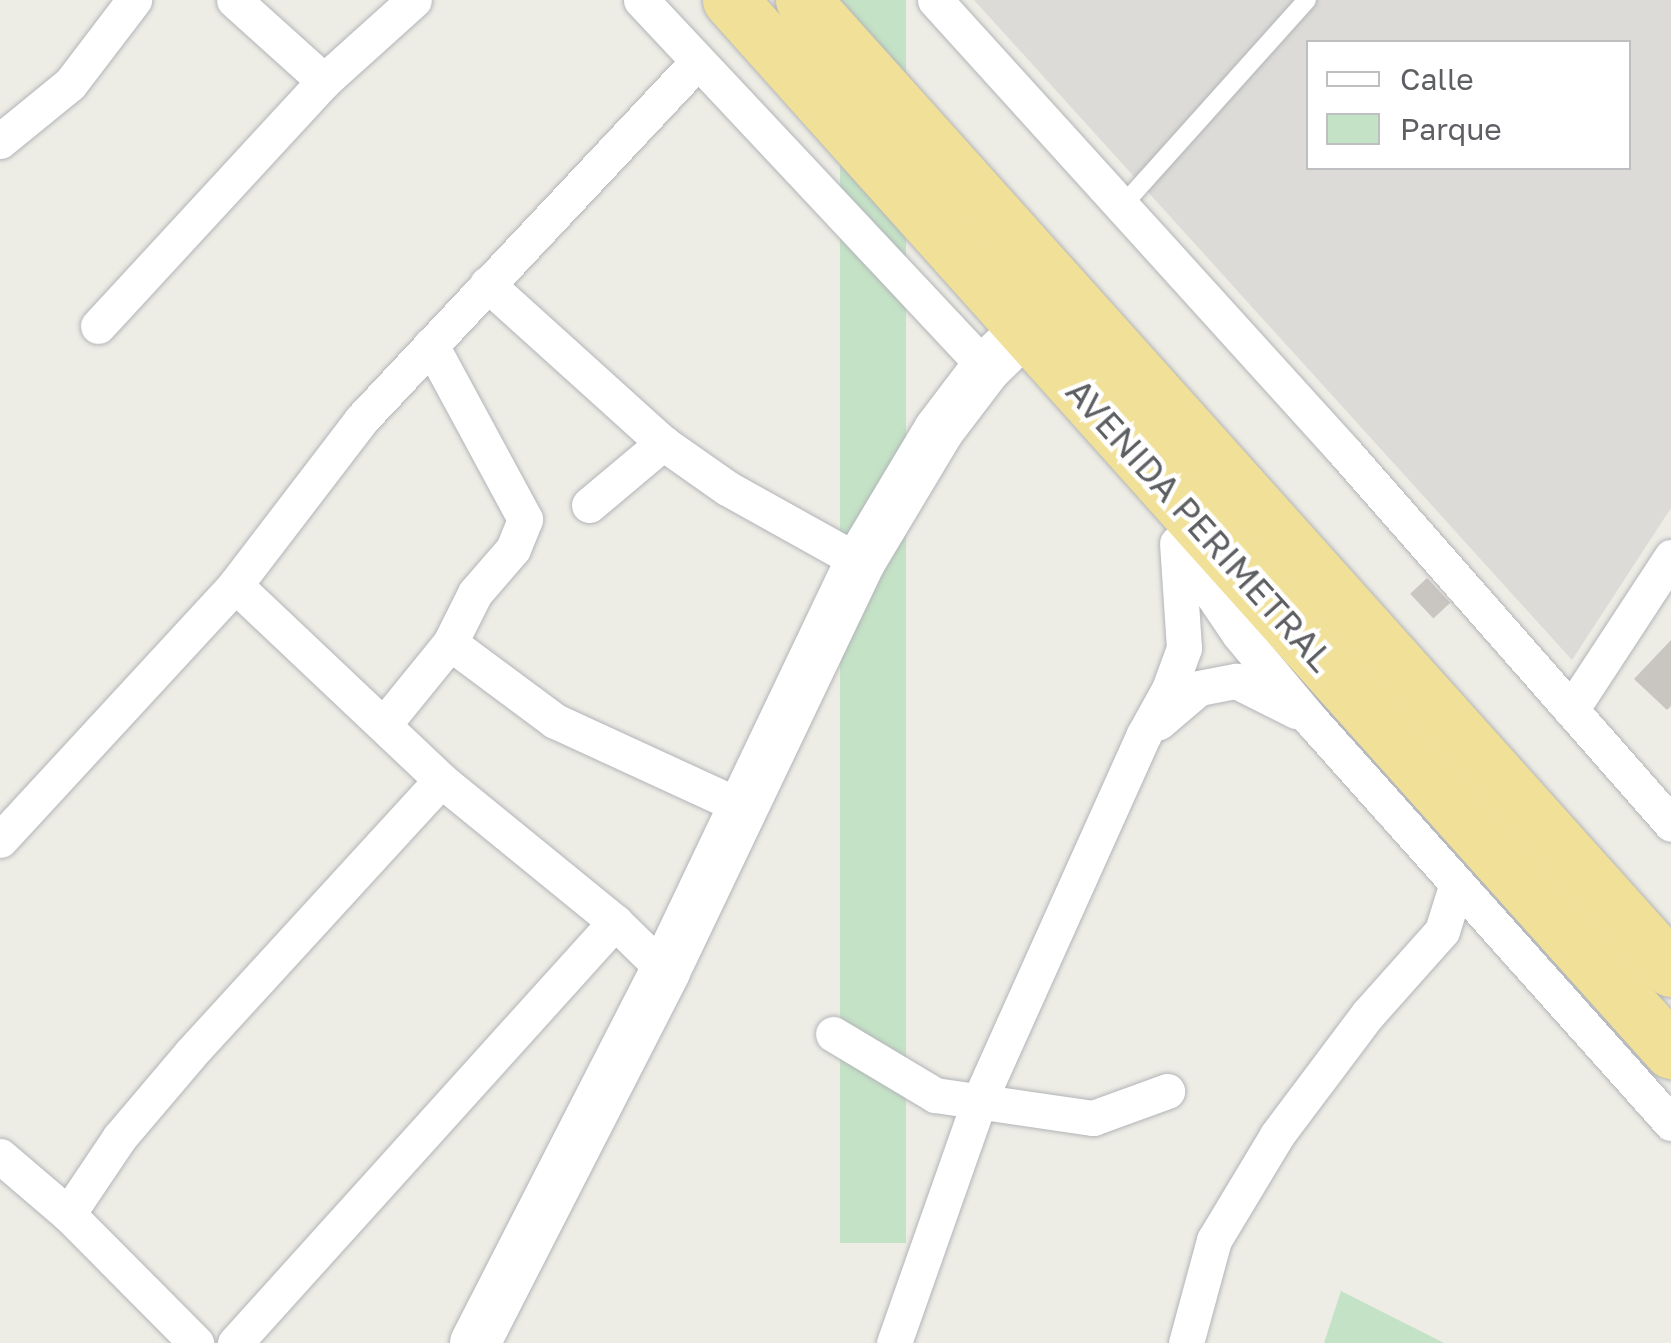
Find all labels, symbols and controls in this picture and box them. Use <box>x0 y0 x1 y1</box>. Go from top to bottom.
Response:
legend <box>1306 40 1631 170</box>
text: Calle <box>1400 61 1474 97</box>
text: Parque <box>1400 111 1502 147</box>
street label: AVENIDA PERIMETRAL <box>1058 370 1342 680</box>

